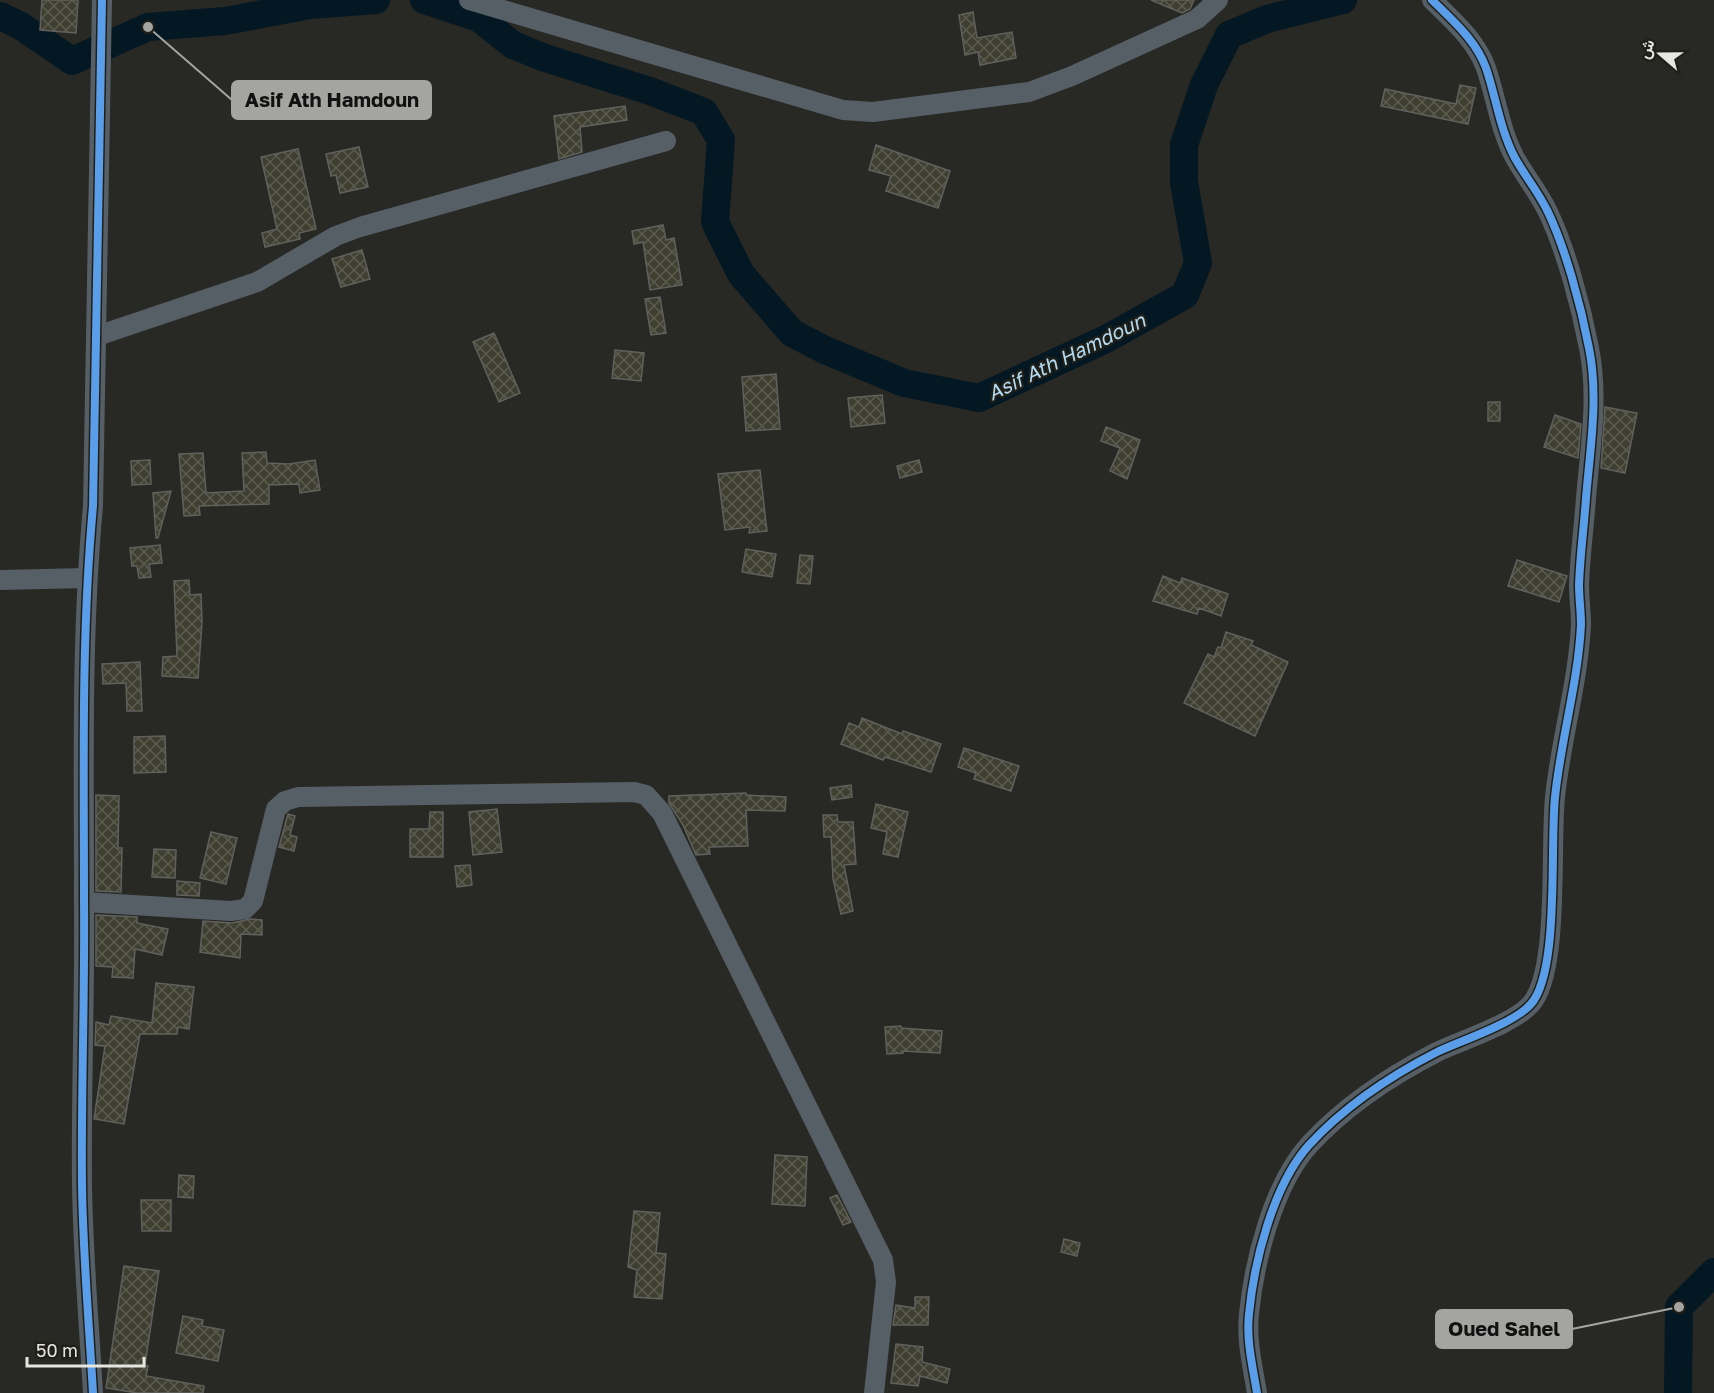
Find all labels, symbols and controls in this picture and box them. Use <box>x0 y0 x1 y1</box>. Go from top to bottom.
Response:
north arrow <box>1630 24 1690 84</box>
text: ش <box>1633 36 1659 61</box>
callout: Asif Ath Hamdoun <box>232 81 431 119</box>
text: Asif Ath Hamdoun <box>245 87 419 111</box>
water label: Asif Ath Hamdoun <box>983 307 1149 405</box>
callout: Oued Sahel <box>1436 1310 1572 1348</box>
text: Oued Sahel <box>1448 1316 1560 1340</box>
scale bar <box>27 1330 144 1368</box>
text: 50 m <box>36 1339 78 1361</box>

